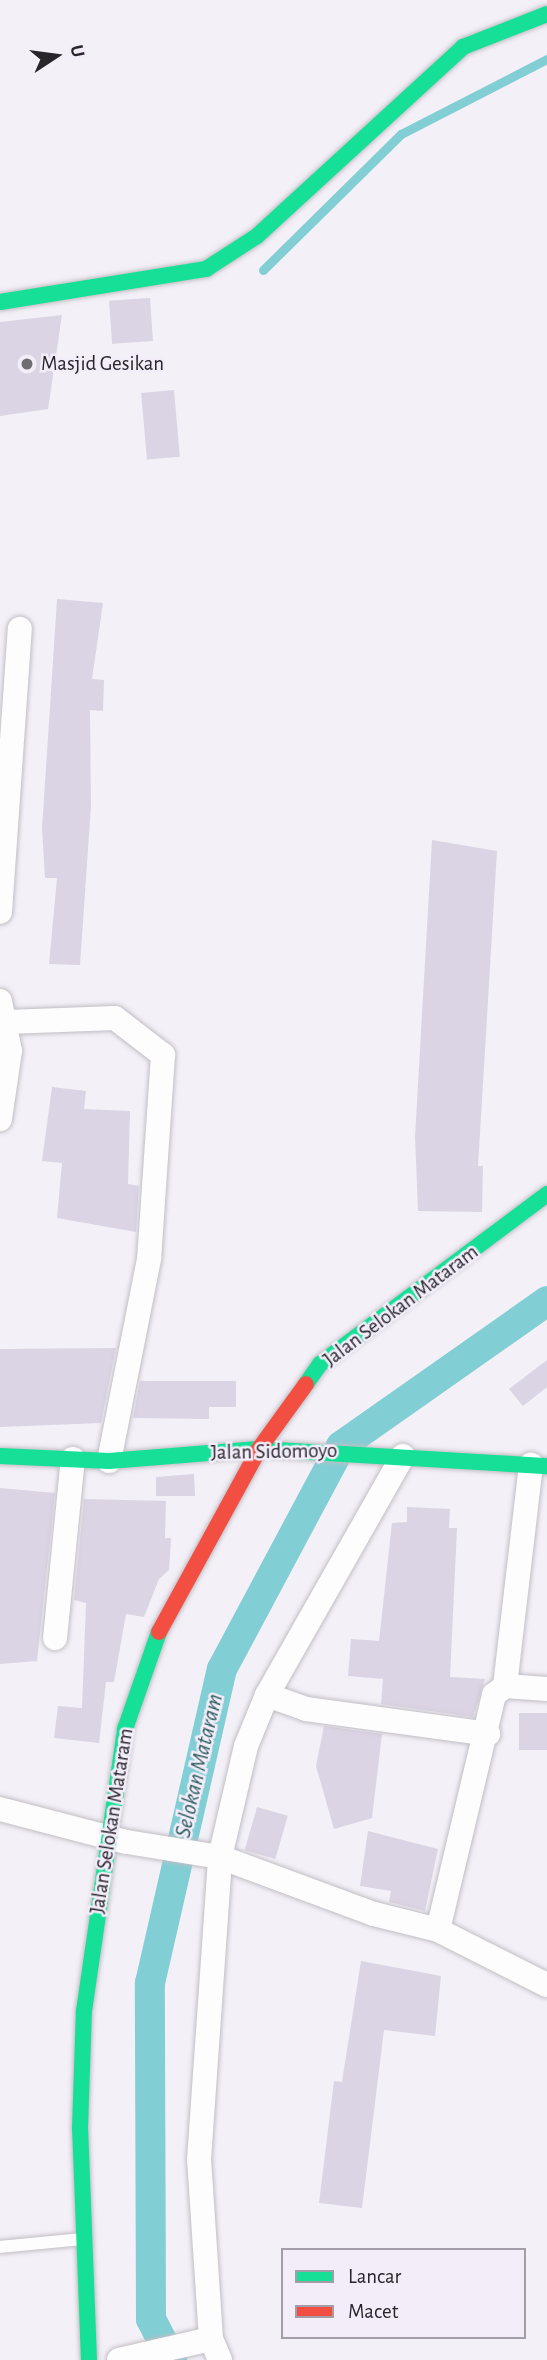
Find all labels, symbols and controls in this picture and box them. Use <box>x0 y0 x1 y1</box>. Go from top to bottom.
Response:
north arrow <box>21 21 91 91</box>
text: U <box>66 43 88 59</box>
place label: Masjid Gesikan <box>41 351 164 377</box>
marker: Masjid Gesikan <box>19 356 35 372</box>
street label: Jalan Selokan Mataram <box>319 1240 483 1372</box>
street label: Jalan Sidomoyo <box>211 1438 337 1466</box>
water label: Selokan Mataram <box>170 1691 230 1841</box>
street label: Jalan Selokan Mataram <box>85 1726 139 1916</box>
legend <box>281 2248 526 2339</box>
text: Lancar <box>348 2266 401 2287</box>
text: Macet <box>348 2301 399 2322</box>

